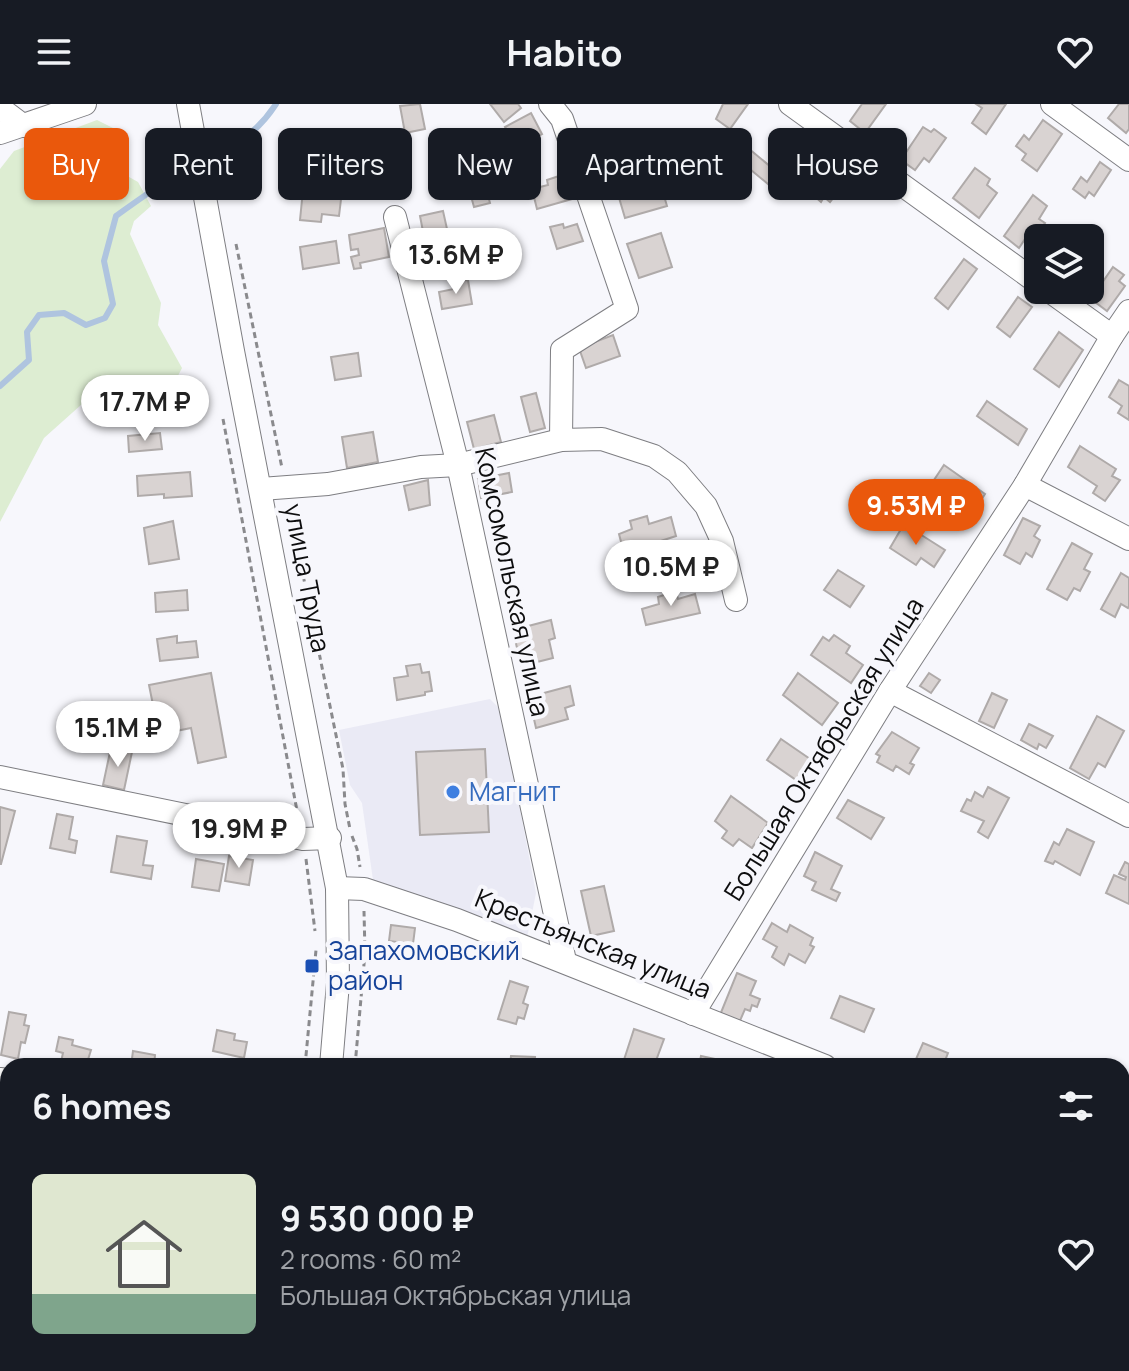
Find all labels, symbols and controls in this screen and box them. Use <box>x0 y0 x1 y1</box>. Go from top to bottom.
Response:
text: Habito <box>507 28 622 77</box>
icon: menu <box>32 30 76 74</box>
icon: heart <box>1053 30 1097 74</box>
chip: Buy <box>24 128 129 200</box>
chip: Rent <box>145 128 262 200</box>
chip: Filters <box>278 128 412 200</box>
chip: New <box>428 128 541 200</box>
chip: Apartment <box>557 128 752 200</box>
chip: House <box>768 128 907 200</box>
map controls <box>1024 224 1104 304</box>
button: layers <box>1024 224 1104 304</box>
pin: 13.6M ₽ <box>382 228 530 296</box>
text: 13.6M ₽ <box>408 236 504 272</box>
pin: 17.7M ₽ <box>71 375 219 443</box>
text: 17.7M ₽ <box>99 383 191 419</box>
street label: Комсомольская улица <box>467 444 559 720</box>
pin: 9.53M ₽ <box>842 479 990 547</box>
text: 9.53M ₽ <box>866 487 966 523</box>
street label: улица Труда <box>276 500 340 655</box>
pin: 10.5M ₽ <box>597 540 745 608</box>
text: 10.5M ₽ <box>623 548 719 584</box>
street label: Большая Октябрьская улица <box>715 590 931 907</box>
pin: 15.1M ₽ <box>44 701 192 769</box>
text: 15.1M ₽ <box>74 709 162 745</box>
place label: Магнит <box>469 773 561 809</box>
marker: Магнит <box>444 783 462 801</box>
pin: 19.9M ₽ <box>165 802 313 870</box>
text: 19.9M ₽ <box>191 810 287 846</box>
street label: Крестьянская улица <box>470 879 717 1007</box>
place label: Запахомовский район <box>328 932 520 998</box>
marker: Запахомовский район <box>303 957 321 975</box>
text: 6 homes <box>32 1083 171 1129</box>
icon: filters <box>1054 1084 1098 1128</box>
text: 9 530 000 ₽ <box>280 1195 474 1241</box>
icon: home <box>96 1206 192 1302</box>
icon: heart <box>1054 1232 1098 1276</box>
text: 2 rooms · 60 m² <box>280 1241 462 1277</box>
text: Большая Октябрьская улица <box>280 1277 631 1313</box>

